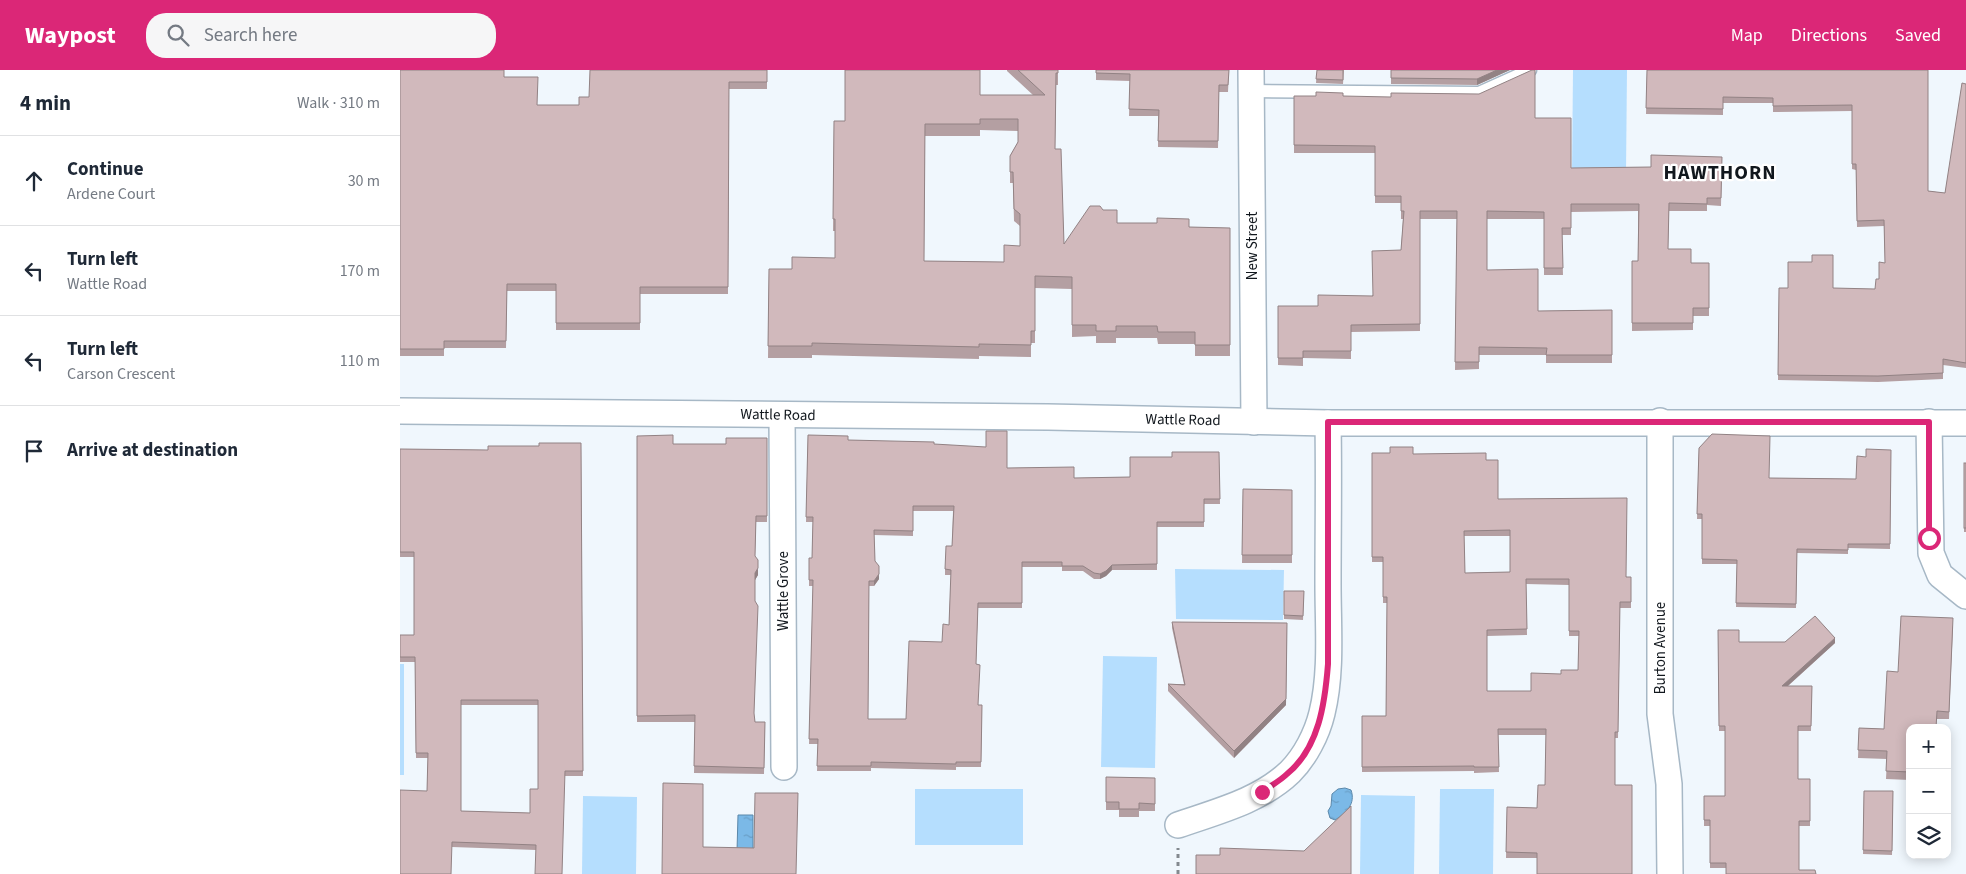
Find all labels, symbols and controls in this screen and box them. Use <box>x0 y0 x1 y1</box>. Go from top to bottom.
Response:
search box <box>146 13 496 58</box>
text: Waypost <box>25 18 116 53</box>
icon: search <box>164 21 192 49</box>
text: Search here <box>204 22 297 49</box>
text: Map <box>1731 23 1763 48</box>
text: Directions <box>1791 23 1867 48</box>
text: Saved <box>1895 23 1941 48</box>
text: 4 min <box>20 88 71 118</box>
text: Walk · 310 m <box>297 92 380 114</box>
text: Continue <box>67 156 144 183</box>
district label: HAWTHORN <box>1663 159 1777 187</box>
icon: ahead <box>20 167 48 195</box>
text: 30 m <box>348 170 380 192</box>
text: Ardene Court <box>67 183 155 205</box>
street label: New Street <box>1242 212 1263 280</box>
text: Turn left <box>67 246 138 273</box>
icon: left <box>20 257 48 285</box>
text: 170 m <box>340 260 380 282</box>
text: Wattle Road <box>67 273 147 295</box>
text: Turn left <box>67 336 138 363</box>
icon: left <box>20 347 48 375</box>
text: 110 m <box>340 350 380 372</box>
text: Carson Crescent <box>67 363 175 385</box>
street label: Wattle Road <box>740 404 816 426</box>
street label: Wattle Road <box>1145 409 1221 431</box>
icon: arrive <box>20 437 48 465</box>
text: Arrive at destination <box>67 437 238 464</box>
route start <box>1918 527 1941 550</box>
street label: Wattle Grove <box>773 551 794 631</box>
street label: Burton Avenue <box>1650 602 1671 694</box>
map controls <box>1906 724 1951 859</box>
button: + <box>1906 724 1951 769</box>
button: − <box>1906 769 1951 814</box>
route end <box>1251 781 1274 804</box>
button: layers <box>1906 814 1951 859</box>

